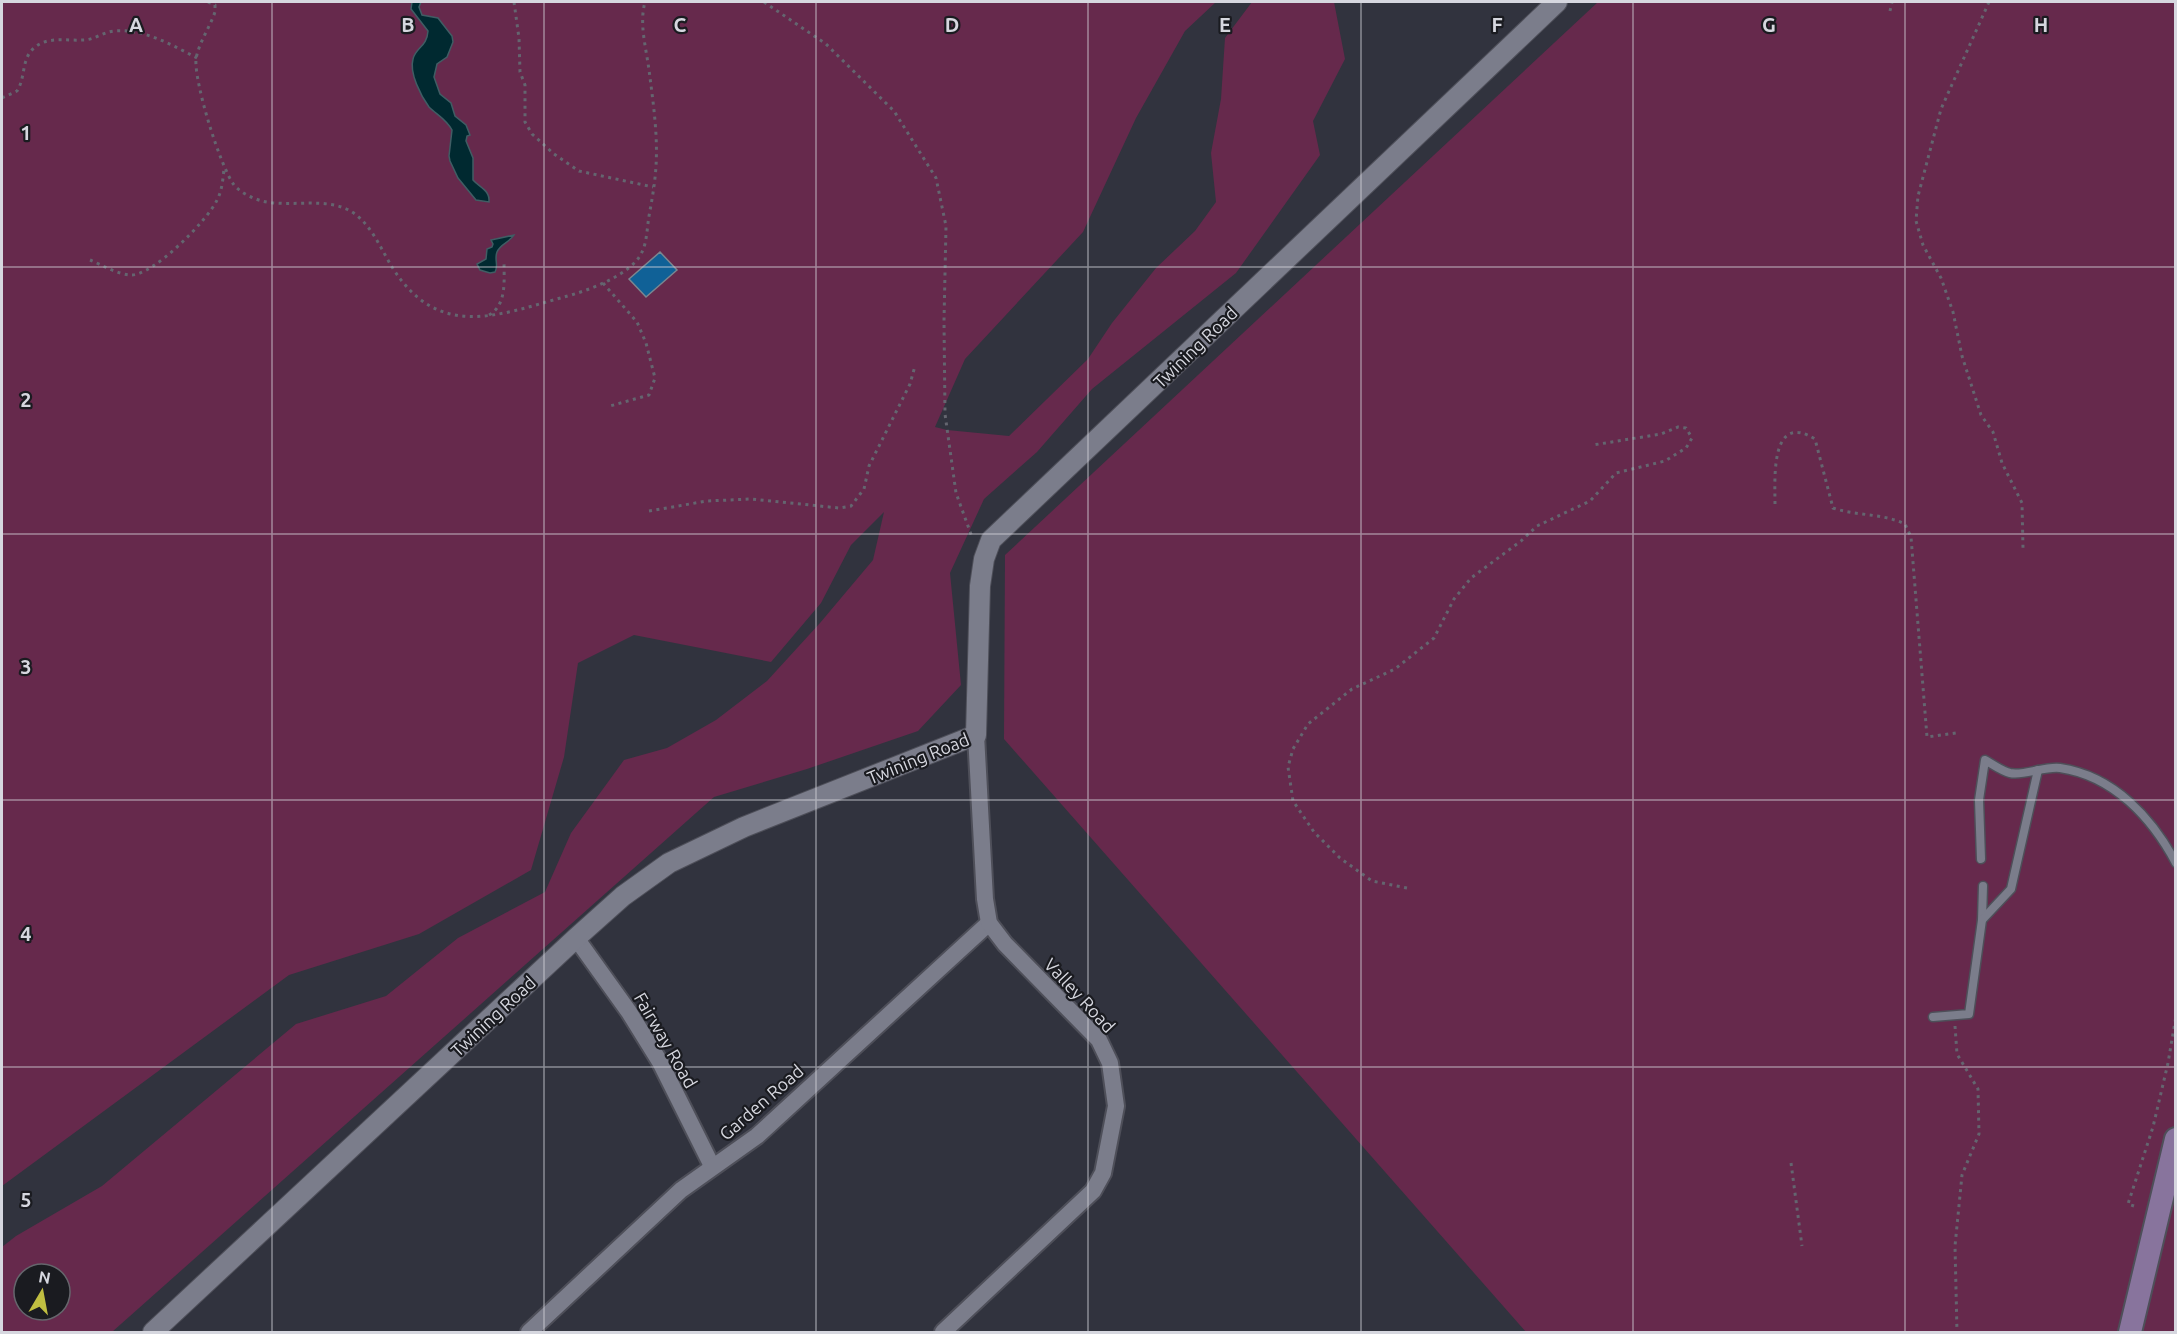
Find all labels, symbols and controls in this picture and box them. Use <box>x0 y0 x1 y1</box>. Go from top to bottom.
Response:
text: A <box>129 13 143 36</box>
text: B <box>401 13 415 36</box>
text: C <box>674 13 687 36</box>
text: D <box>945 13 959 36</box>
text: E <box>1219 13 1231 36</box>
text: F <box>1491 13 1503 36</box>
text: G <box>1762 13 1776 36</box>
text: H <box>2034 13 2048 36</box>
text: 1 <box>20 121 32 144</box>
street label: Twining Road <box>1149 302 1241 392</box>
text: 2 <box>20 388 32 411</box>
text: 3 <box>20 655 32 678</box>
street label: Twining Road <box>864 729 972 787</box>
text: 4 <box>20 922 32 945</box>
street label: Valley Road <box>1041 954 1119 1036</box>
street label: Twining Road <box>447 972 539 1060</box>
street label: Fairway Road <box>631 989 701 1091</box>
street label: Garden Road <box>715 1060 807 1144</box>
text: 5 <box>20 1188 32 1211</box>
north arrow <box>12 1262 72 1322</box>
text: N <box>37 1267 52 1287</box>

